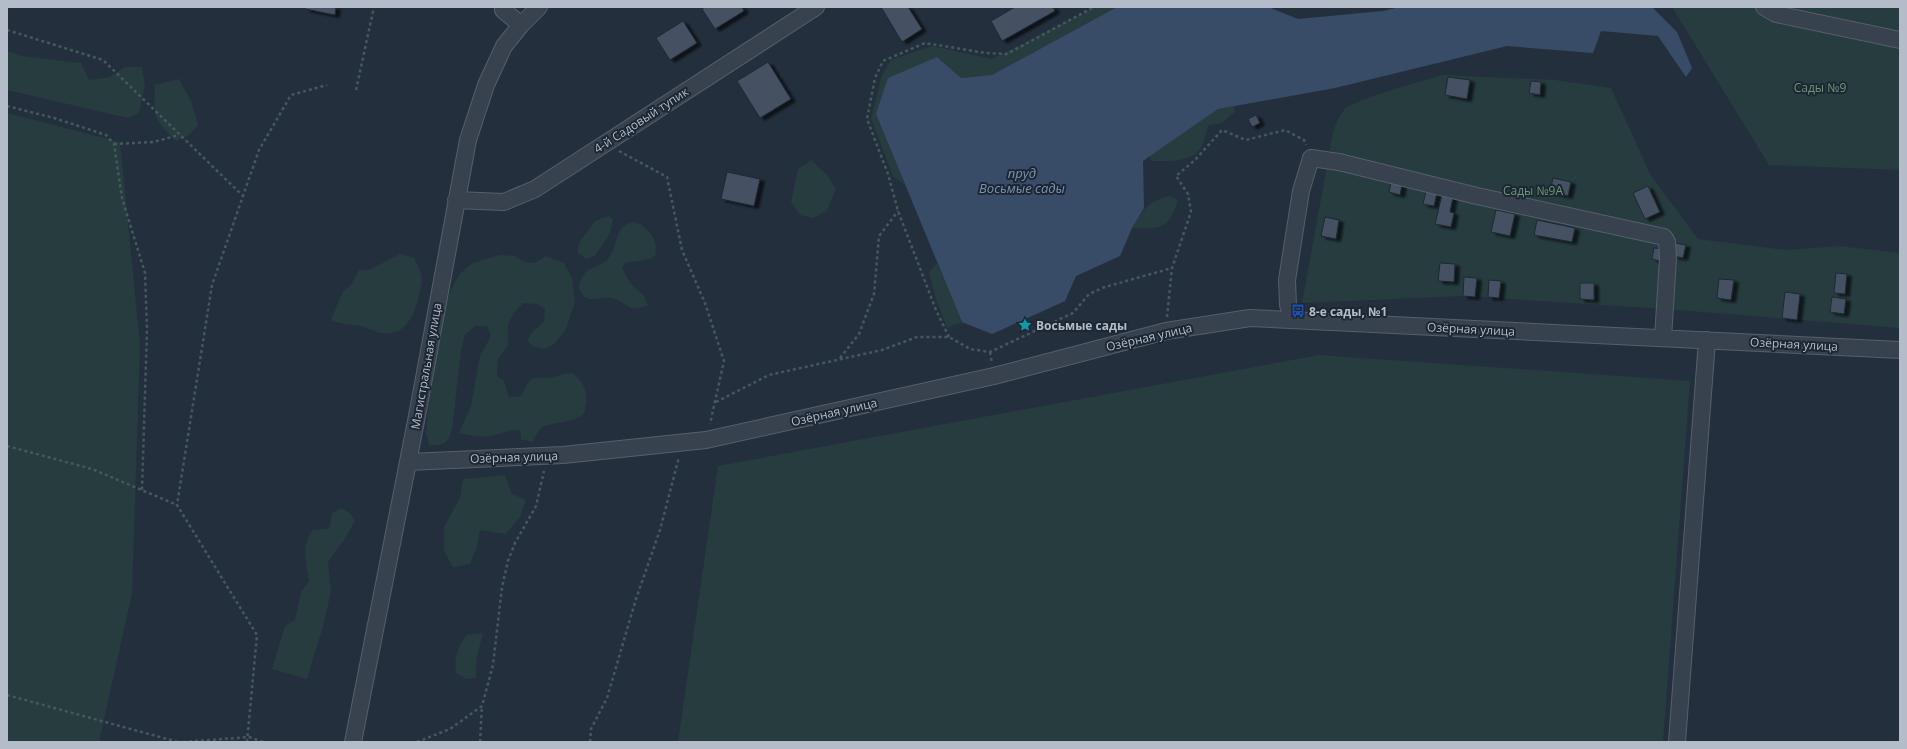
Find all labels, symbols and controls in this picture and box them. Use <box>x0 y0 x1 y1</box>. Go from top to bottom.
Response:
park label: Сады №9 <box>1794 79 1846 96</box>
street label: 4-й Садовый тупик <box>590 83 692 157</box>
water label: пруд Восьмые сады <box>979 164 1065 197</box>
park label: Сады №9А <box>1503 182 1563 199</box>
street label: Магистральная улица <box>406 301 446 431</box>
bus stop icon: 8-е сады, №1 <box>1290 303 1306 319</box>
place label: 8-е сады, №1 <box>1309 303 1387 320</box>
place icon: Восьмые сады <box>1017 317 1033 333</box>
place label: Восьмые сады <box>1036 317 1127 334</box>
street label: Озёрная улица <box>1427 318 1515 340</box>
street label: Озёрная улица <box>1104 319 1194 355</box>
street label: Озёрная улица <box>1750 333 1838 355</box>
street label: Озёрная улица <box>789 394 879 430</box>
street label: Озёрная улица <box>470 447 558 467</box>

